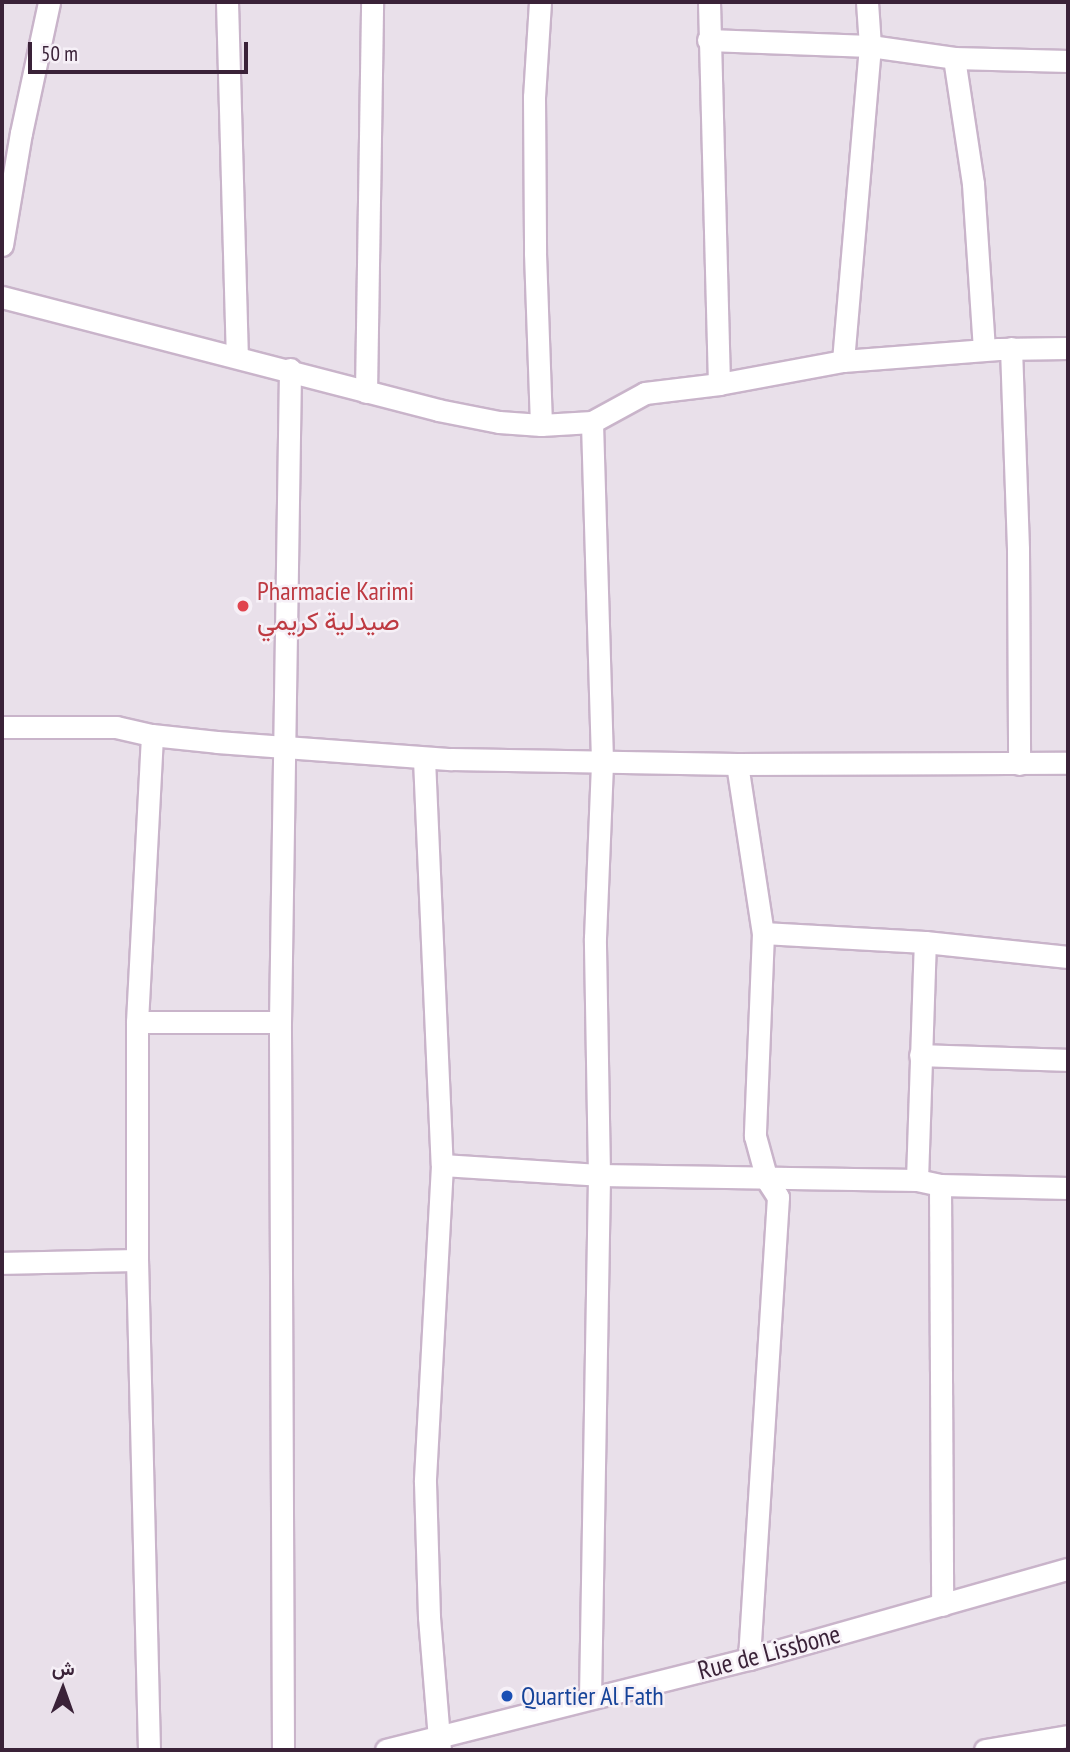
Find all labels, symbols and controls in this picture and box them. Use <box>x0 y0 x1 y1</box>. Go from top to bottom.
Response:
scale bar <box>32 28 252 72</box>
text: 50 m <box>41 40 78 67</box>
place label: Pharmacie Karimi صيدلية كريمي <box>257 575 414 636</box>
marker: Pharmacie Karimi صيدلية كريمي <box>235 598 251 614</box>
street label: Rue de Lissbone <box>694 1618 844 1686</box>
north arrow <box>28 1654 98 1724</box>
text: ش <box>52 1656 75 1680</box>
place label: Quartier Al Fath <box>521 1680 664 1712</box>
marker: Quartier Al Fath <box>499 1688 515 1704</box>

